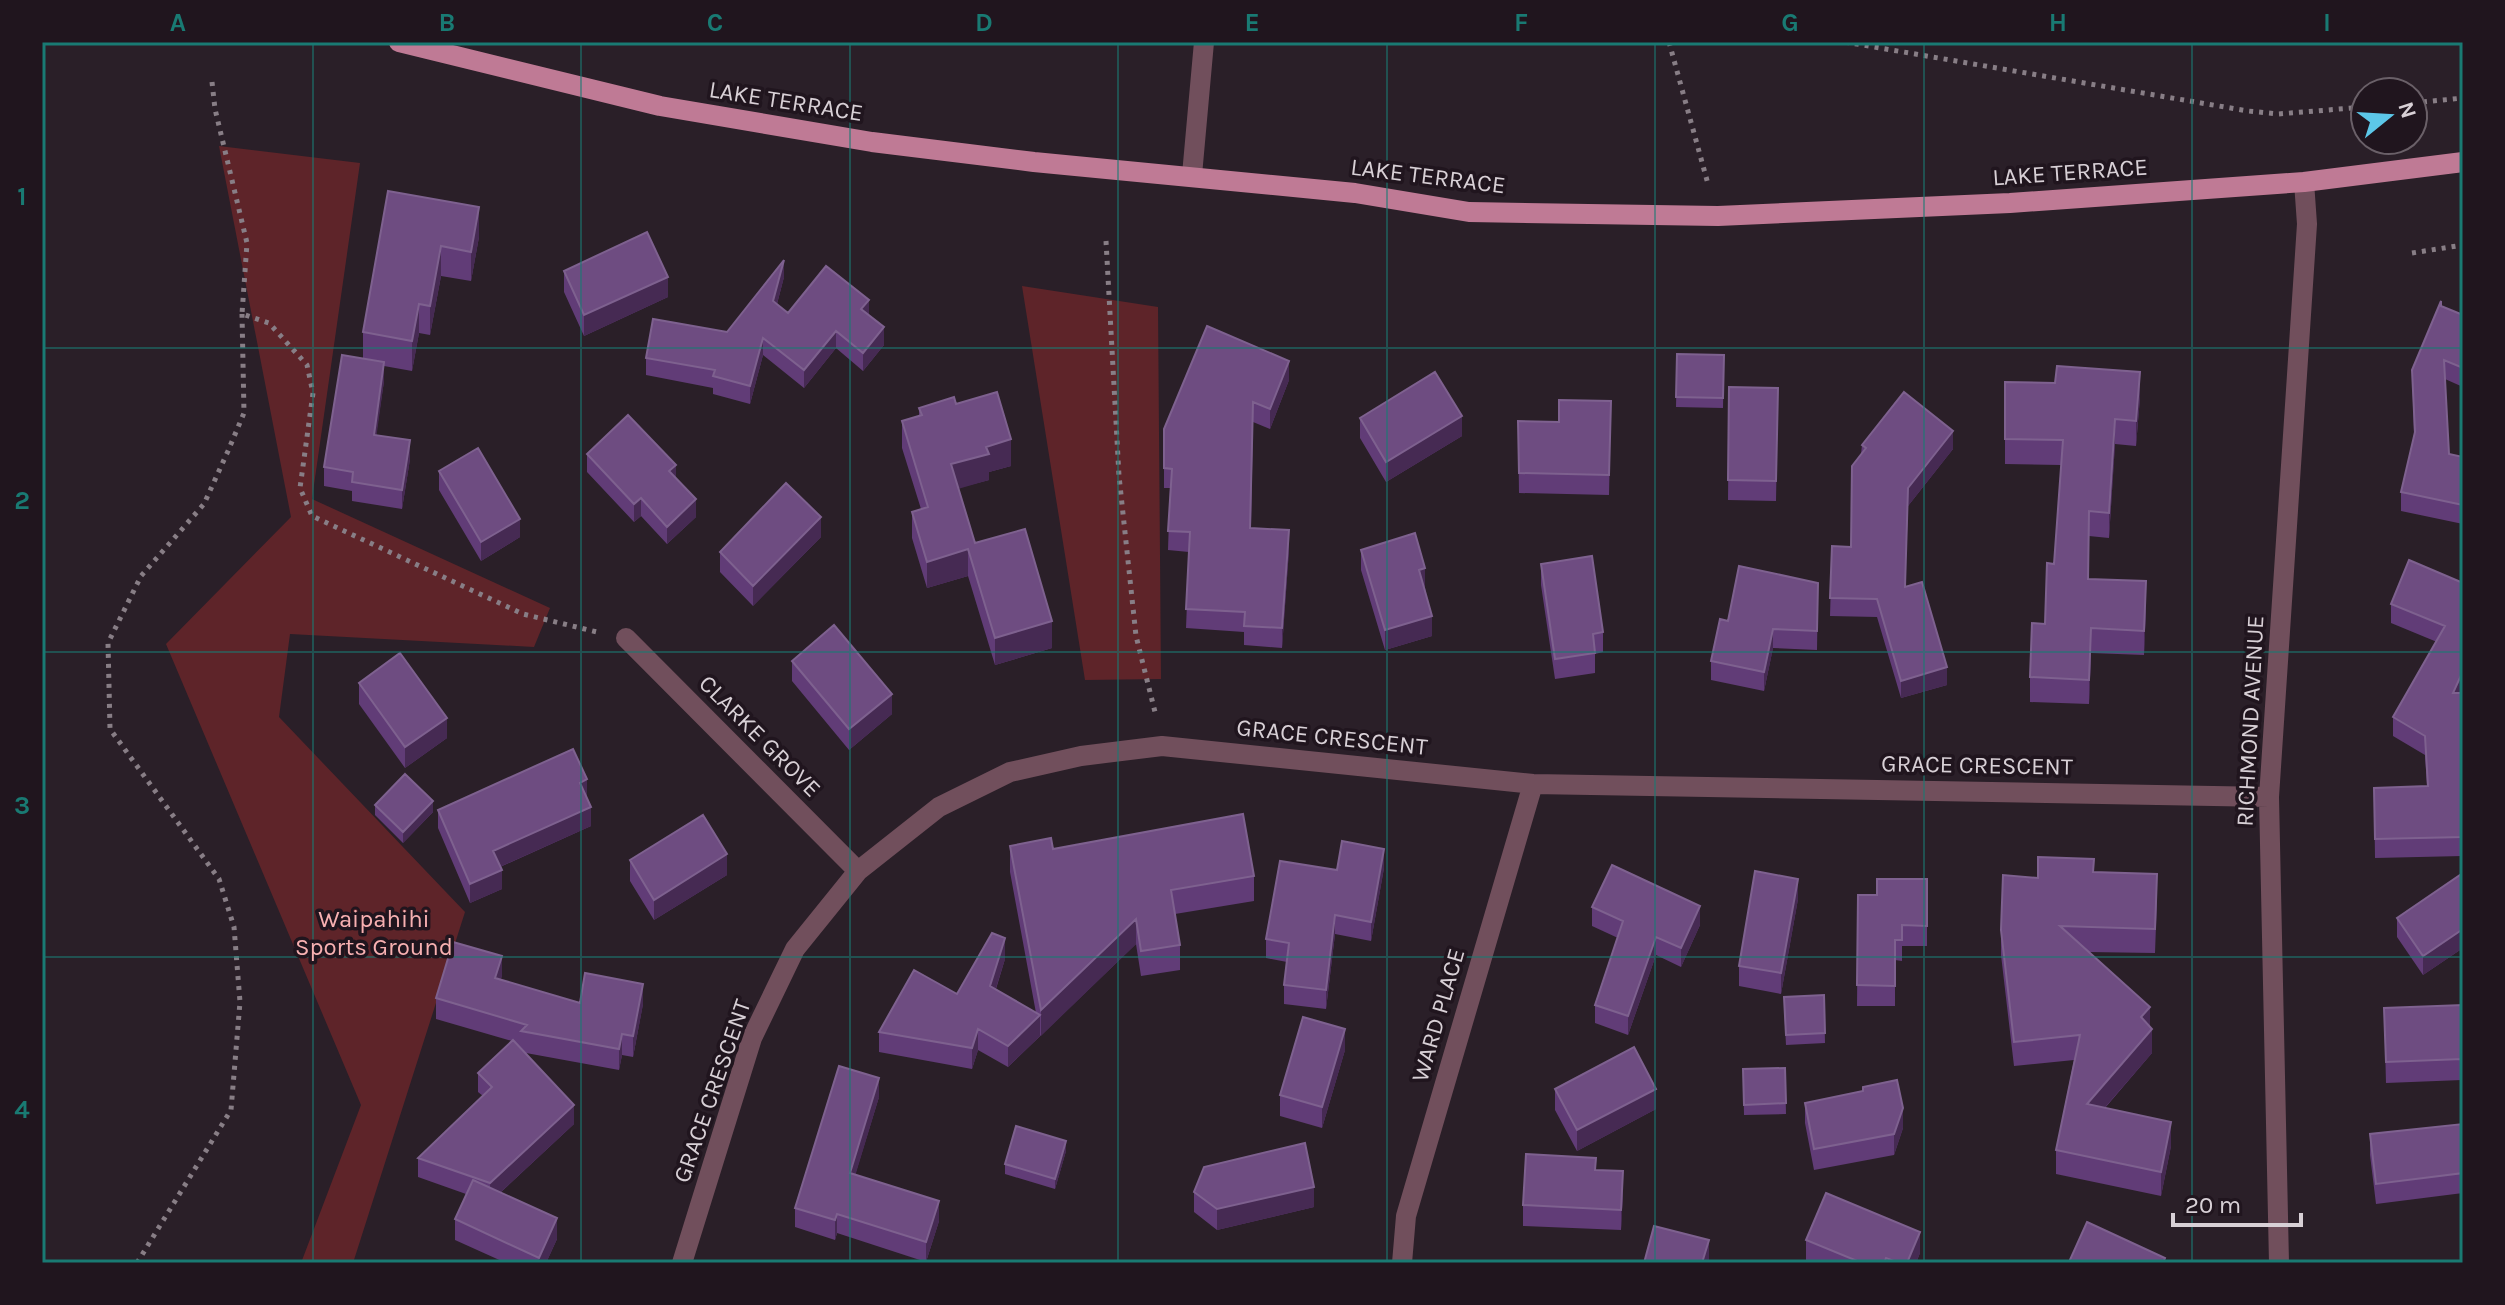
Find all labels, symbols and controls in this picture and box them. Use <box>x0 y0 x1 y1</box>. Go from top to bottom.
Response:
text: A <box>170 7 186 38</box>
text: B <box>439 7 455 38</box>
text: C <box>707 7 723 38</box>
text: D <box>975 7 993 38</box>
text: E <box>1244 7 1260 38</box>
text: F <box>1514 7 1528 38</box>
text: G <box>1781 7 1799 38</box>
text: H <box>2049 7 2067 38</box>
text: I <box>2323 7 2331 38</box>
street label: LAKE TERRACE <box>707 75 865 127</box>
north arrow <box>2349 76 2429 156</box>
text: N <box>2392 99 2422 122</box>
street label: LAKE TERRACE <box>1349 153 1507 199</box>
street label: LAKE TERRACE <box>1991 153 2149 191</box>
text: 1 <box>17 181 27 212</box>
text: 2 <box>14 485 30 516</box>
street label: RICHMOND AVENUE <box>2230 615 2270 827</box>
street label: CLARKE GROVE <box>693 669 827 803</box>
street label: GRACE CRESCENT <box>1235 713 1429 761</box>
street label: GRACE CRESCENT <box>1881 749 2073 781</box>
text: 3 <box>14 790 30 821</box>
park label: Waipahihi Sports Ground <box>295 905 453 961</box>
street label: WARD PLACE <box>1406 945 1470 1085</box>
street label: GRACE CRESCENT <box>668 996 756 1186</box>
text: 4 <box>14 1094 30 1125</box>
scale bar <box>2173 1177 2301 1227</box>
text: 20 m <box>2185 1191 2241 1219</box>

